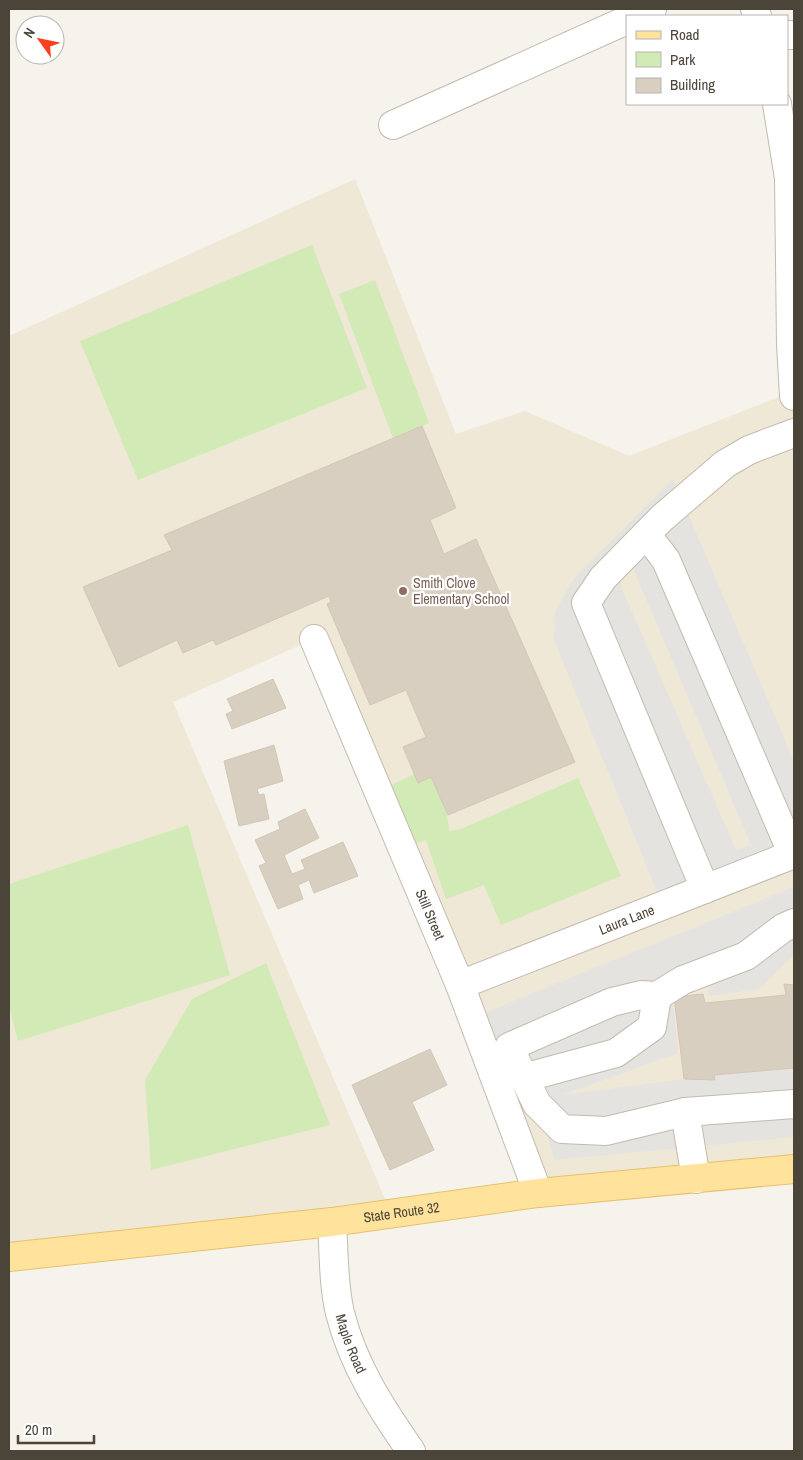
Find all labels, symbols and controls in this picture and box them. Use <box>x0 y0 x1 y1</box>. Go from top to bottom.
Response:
north arrow <box>15 15 65 65</box>
legend <box>626 15 788 105</box>
text: Road <box>670 24 699 45</box>
text: N <box>19 25 39 41</box>
text: Park <box>670 49 696 70</box>
text: Building <box>670 74 715 95</box>
place label: Smith Clove Elementary School <box>413 574 509 608</box>
marker: Smith Clove Elementary School <box>397 585 409 597</box>
street label: Still Street <box>412 887 449 942</box>
street label: Laura Lane <box>596 901 657 939</box>
street label: State Route 32 <box>362 1198 441 1226</box>
street label: Maple Road <box>332 1312 370 1376</box>
scale bar <box>18 1412 94 1444</box>
text: 20 m <box>25 1419 52 1440</box>

